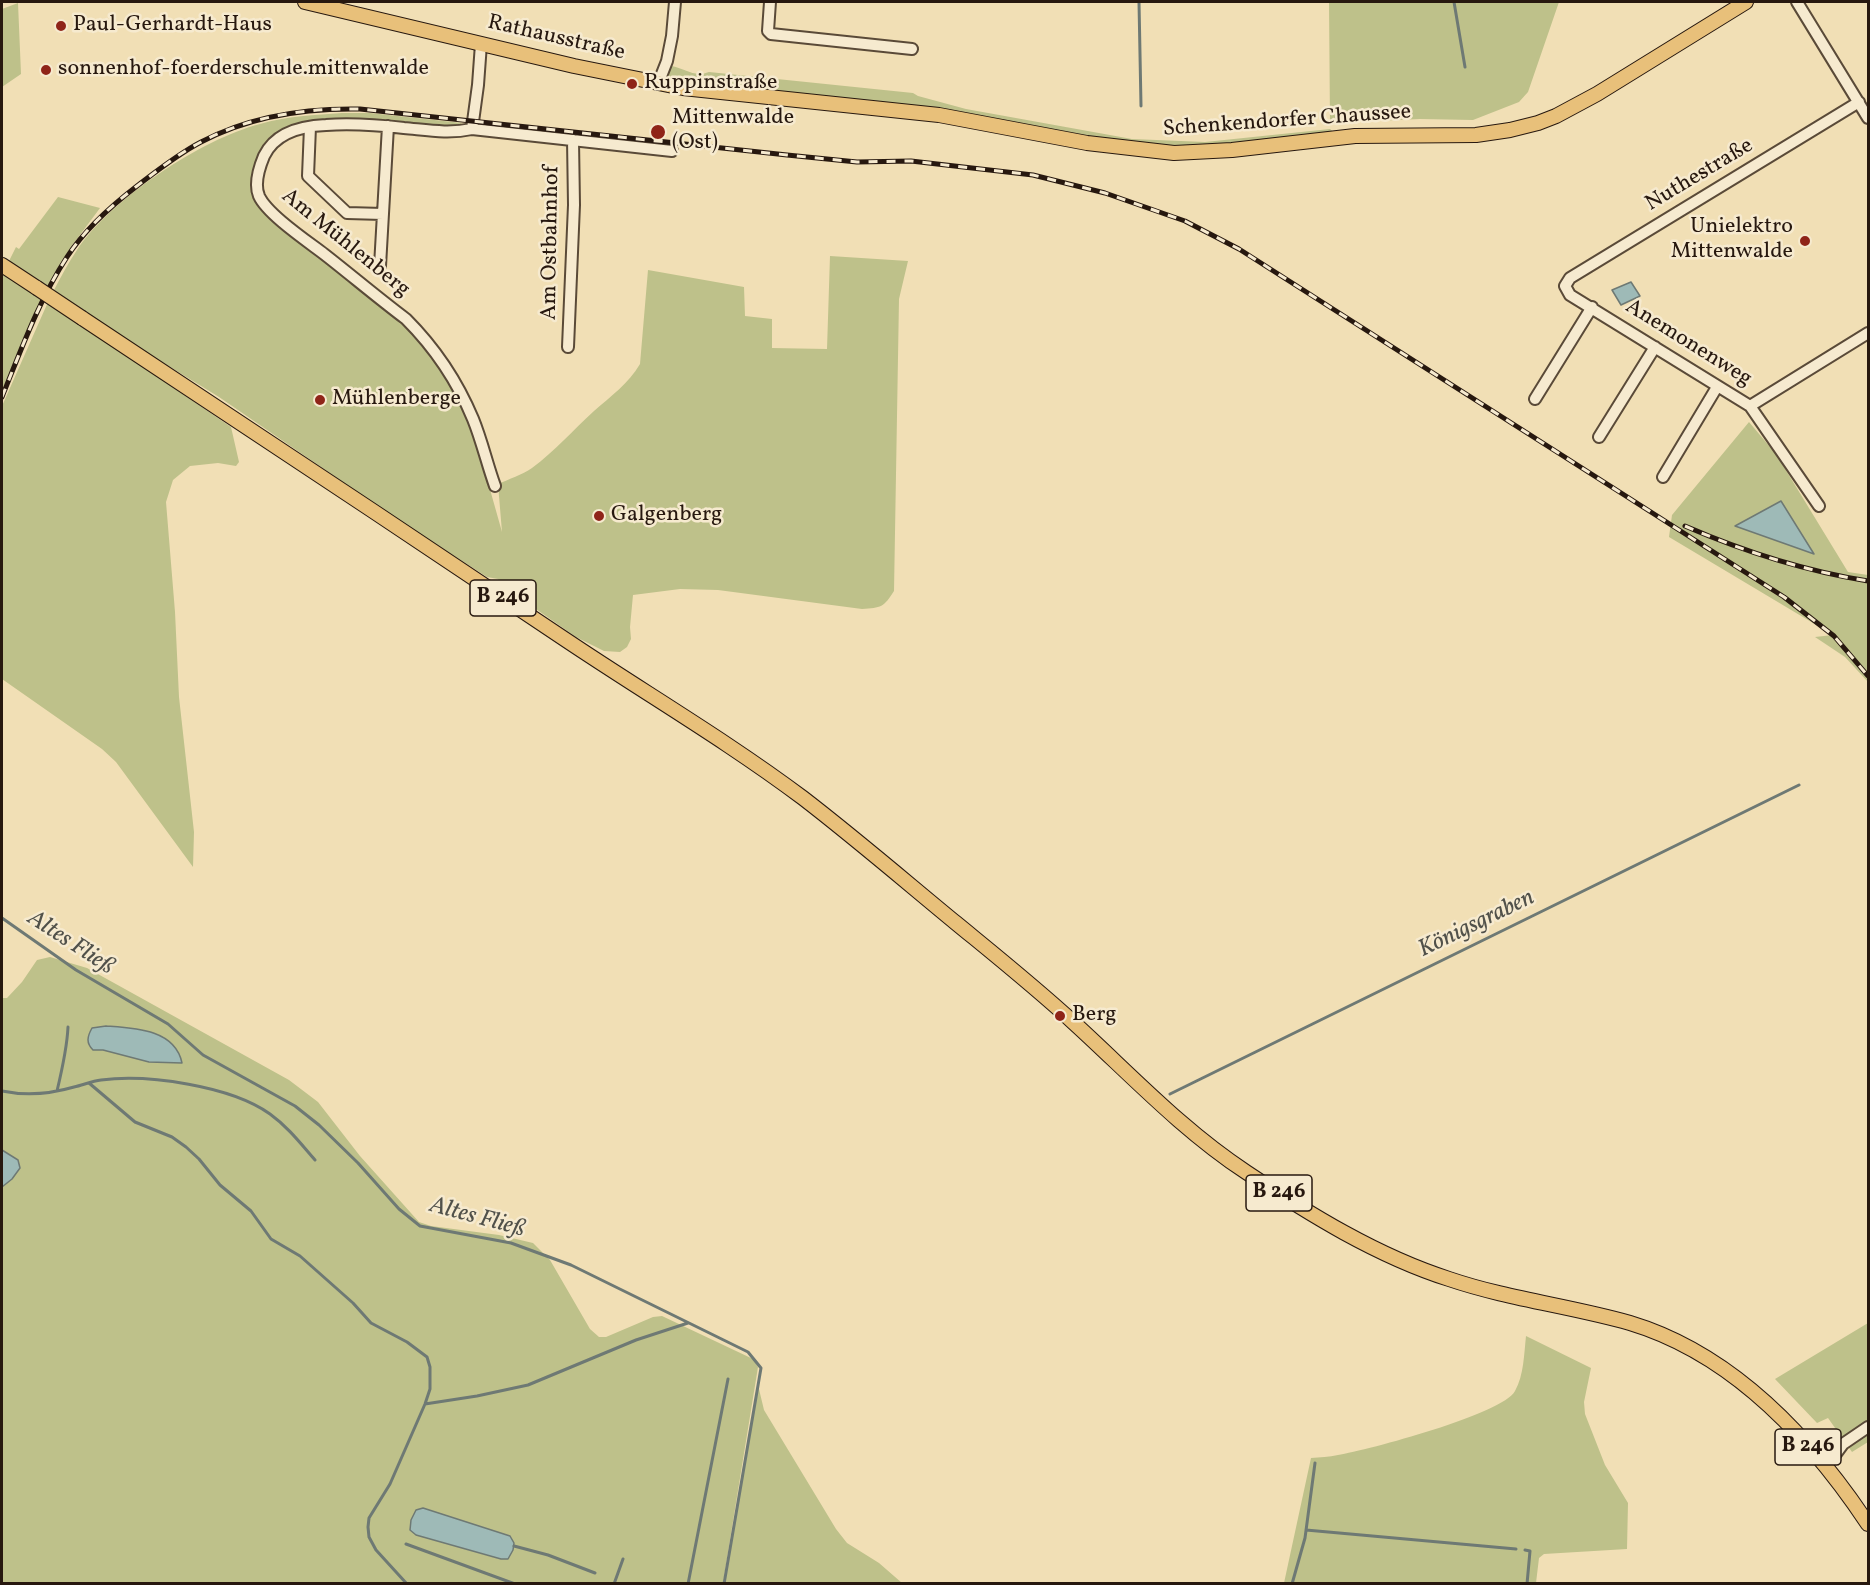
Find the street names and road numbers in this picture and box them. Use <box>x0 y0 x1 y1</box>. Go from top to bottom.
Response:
street label: Rathausstraße <box>485 10 627 68</box>
street label: Schenkendorfer Chaussee <box>1162 100 1412 144</box>
street label: Nuthestraße <box>1641 134 1759 218</box>
street label: Am Ostbahnhof <box>537 166 567 320</box>
street label: Am Mühlenberg <box>275 184 415 304</box>
street label: Anemonenweg <box>1620 295 1756 393</box>
road number: B 246 <box>470 580 536 616</box>
road number: B 246 <box>1246 1175 1312 1211</box>
road number: B 246 <box>1775 1429 1841 1465</box>

